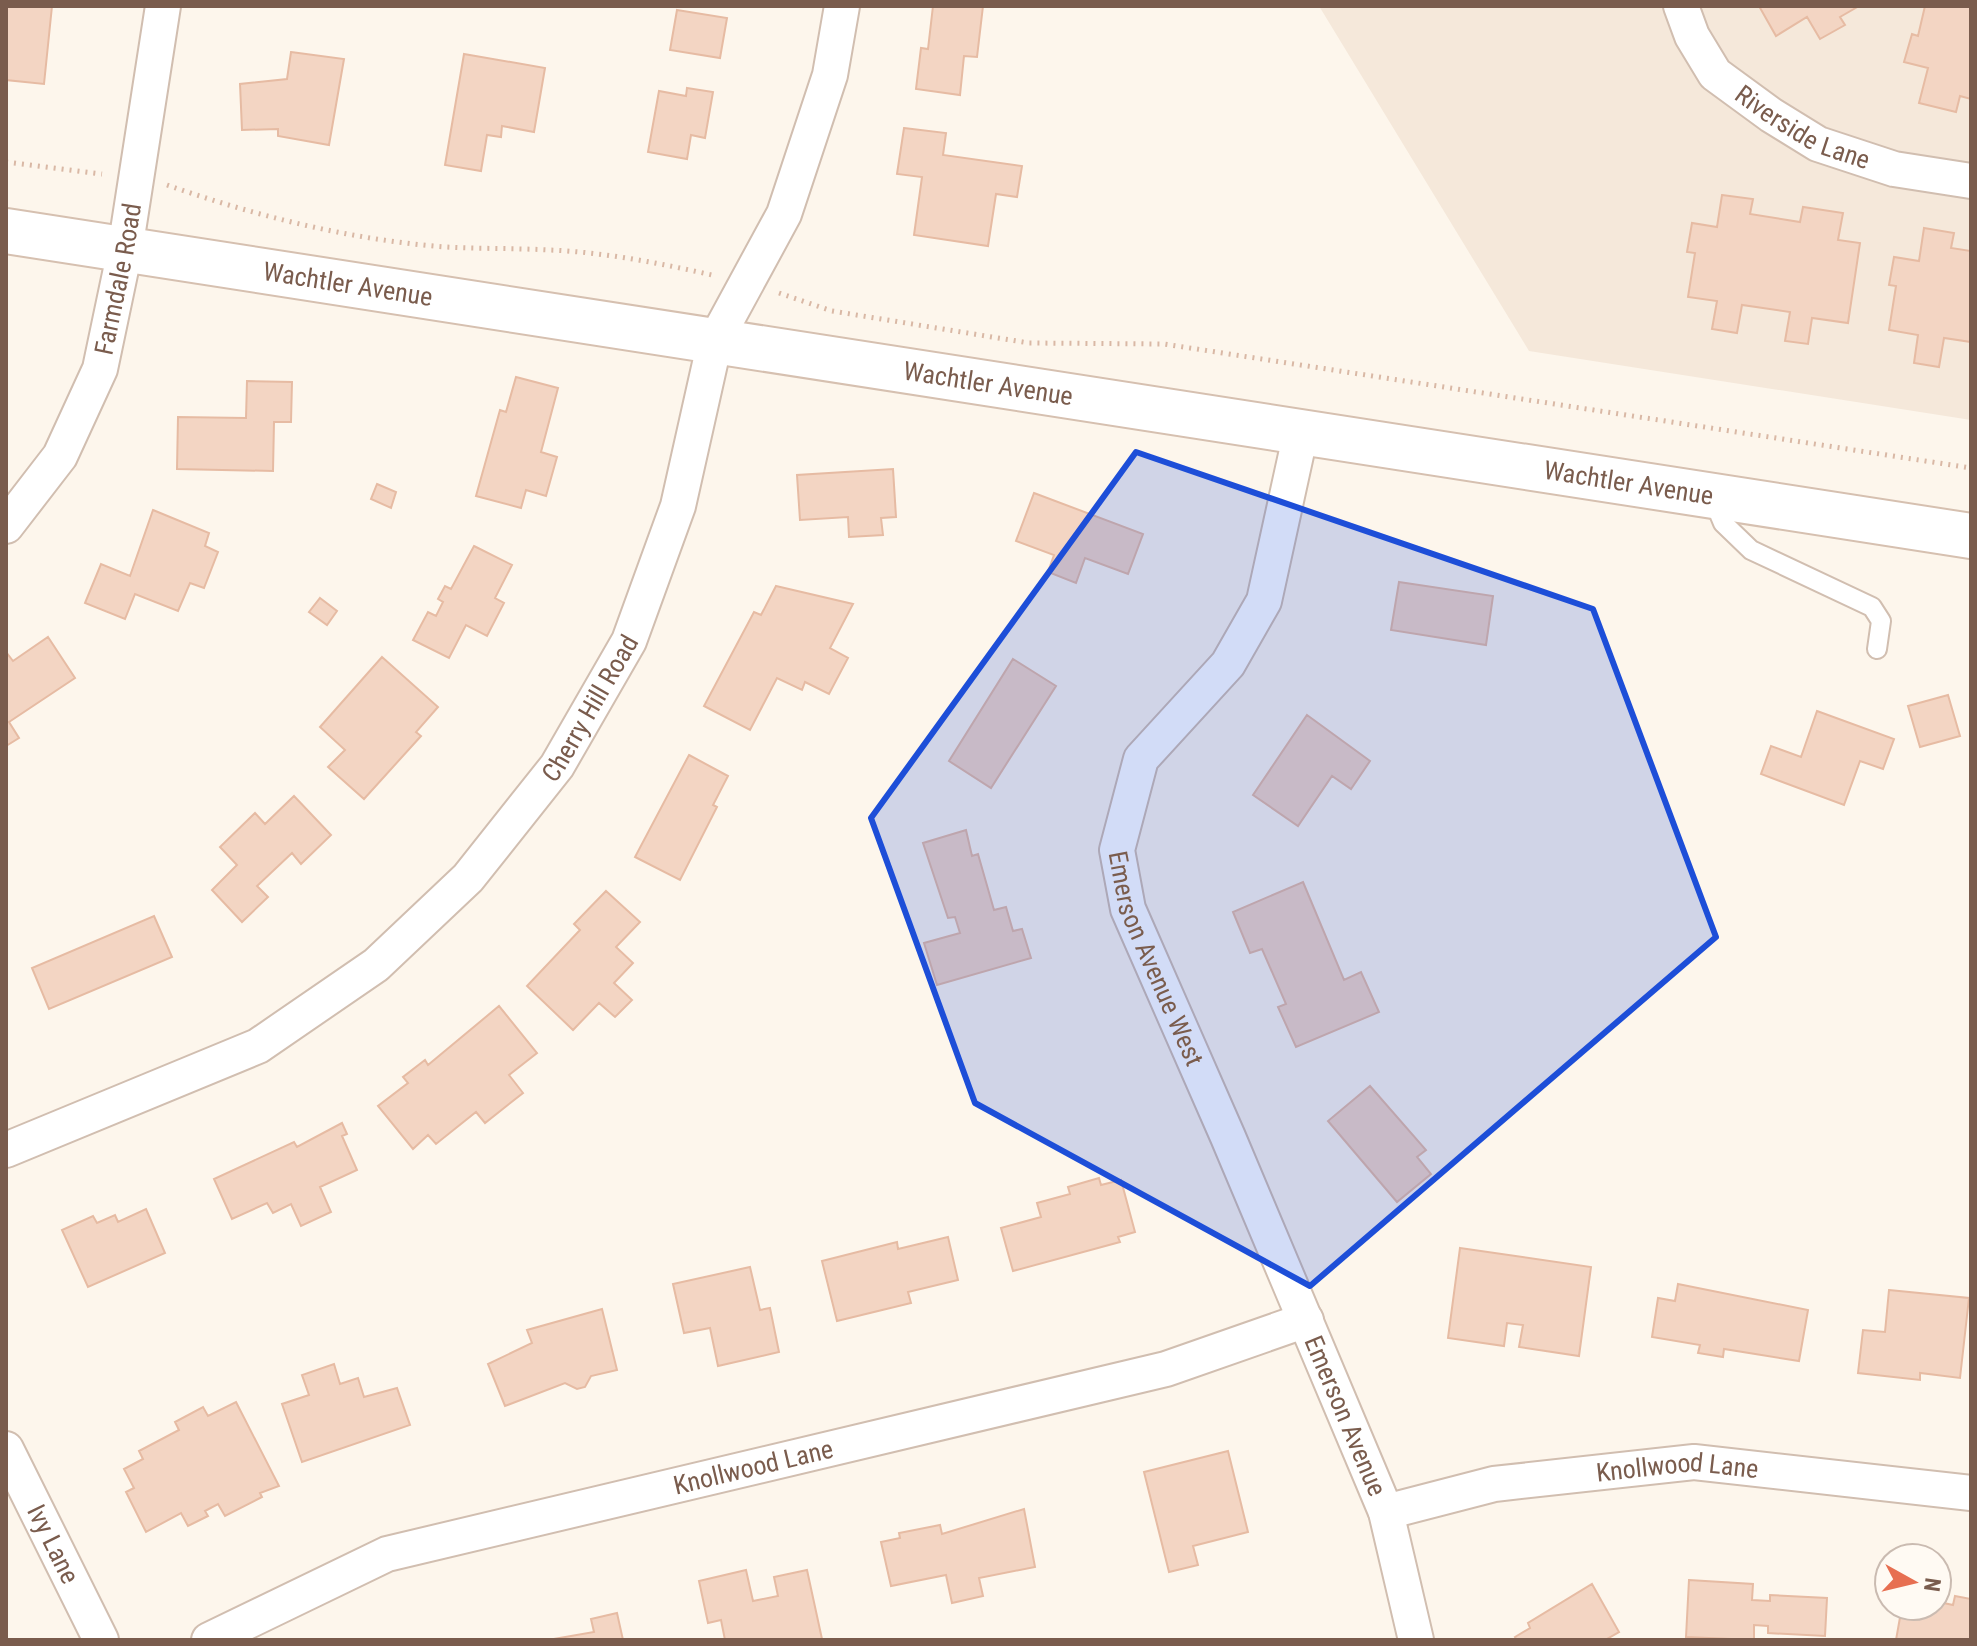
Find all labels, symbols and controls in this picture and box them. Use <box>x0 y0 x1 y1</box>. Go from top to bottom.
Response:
street label: Riverside Lane <box>1729 79 1874 175</box>
street label: Farmdale Road <box>88 201 147 357</box>
street label: Wachtler Avenue <box>261 256 435 312</box>
street label: Wachtler Avenue <box>901 356 1075 411</box>
street label: Wachtler Avenue <box>1542 455 1715 511</box>
street label: Cherry Hill Road <box>535 629 644 788</box>
street label: Emerson Avenue West <box>1103 849 1210 1070</box>
street label: Emerson Avenue <box>1298 1331 1392 1500</box>
street label: Knollwood Lane <box>670 1434 836 1500</box>
street label: Knollwood Lane <box>1595 1447 1760 1488</box>
street label: Ivy Lane <box>21 1500 85 1588</box>
north arrow <box>1873 1542 1953 1622</box>
text: N <box>1919 1576 1946 1593</box>

